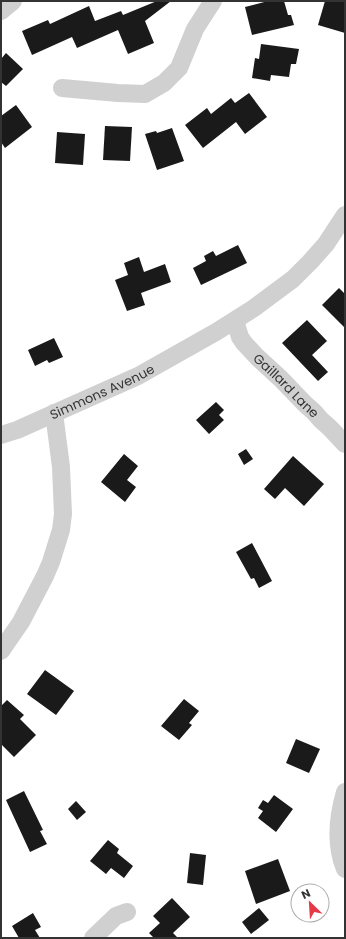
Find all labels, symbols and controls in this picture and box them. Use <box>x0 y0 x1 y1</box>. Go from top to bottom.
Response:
street label: Gaillard Lane <box>249 349 324 422</box>
street label: Simmons Avenue <box>47 360 158 424</box>
north arrow <box>290 883 330 923</box>
text: N <box>299 885 313 903</box>

